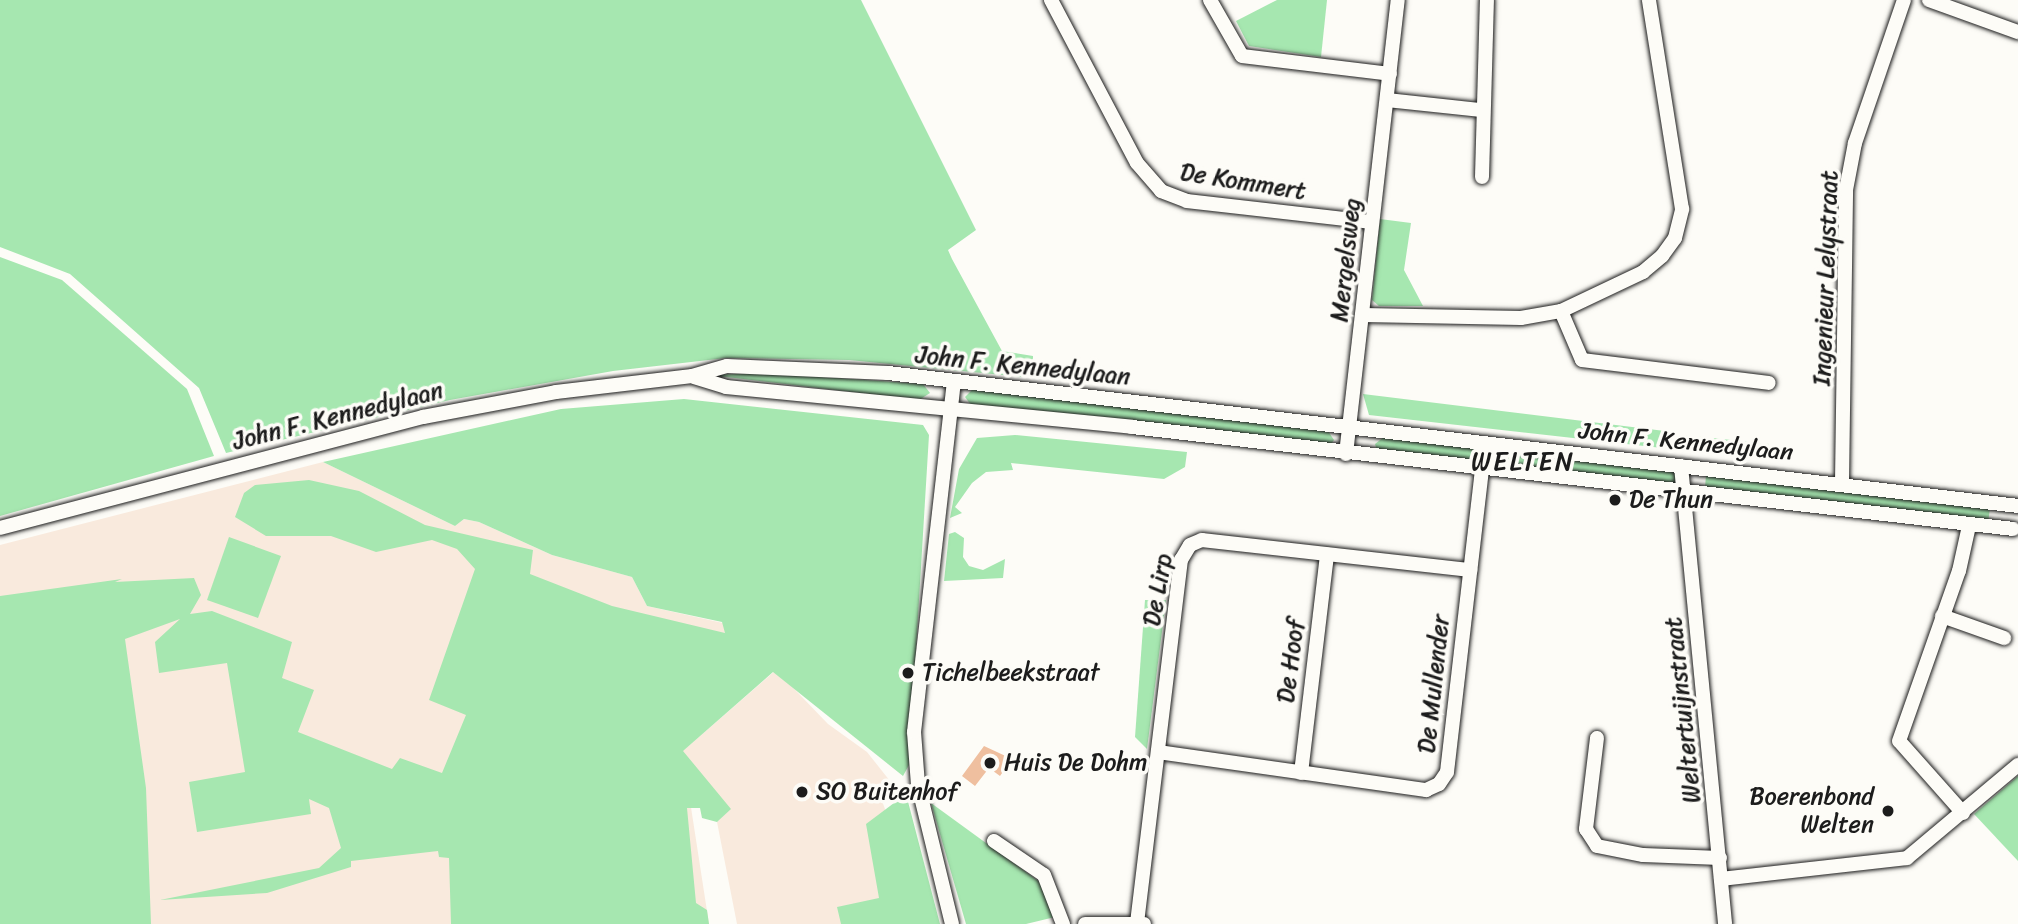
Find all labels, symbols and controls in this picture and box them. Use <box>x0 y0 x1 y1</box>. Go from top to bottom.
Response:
street label: De Kommert <box>1177 158 1309 206</box>
street label: Ingenieur Lelystraat <box>1808 171 1844 385</box>
street label: Mergelsweg <box>1325 197 1367 323</box>
street label: John F. Kennedylaan <box>915 341 1131 391</box>
street label: John F. Kennedylaan <box>231 376 445 456</box>
street label: John F. Kennedylaan <box>1578 417 1794 467</box>
district label: WELTEN <box>1472 446 1574 478</box>
place label: De Thun <box>1629 486 1714 514</box>
marker: De Thun <box>1607 492 1623 508</box>
street label: De Lirp <box>1137 551 1179 629</box>
street label: De Mullender <box>1412 614 1456 754</box>
street label: Weltertuijnstraat <box>1659 615 1707 805</box>
street label: De Hoof <box>1272 617 1310 705</box>
place label: Tichelbeekstraat <box>922 659 1099 687</box>
marker: Tichelbeekstraat <box>900 665 916 681</box>
place label: Huis De Dohm <box>1004 749 1148 777</box>
marker: Huis De Dohm <box>982 755 998 771</box>
place label: SO Buitenhof <box>816 778 958 806</box>
place label: Boerenbond Welten <box>1749 783 1874 839</box>
marker: SO Buitenhof <box>794 784 810 800</box>
marker: Boerenbond Welten <box>1880 803 1896 819</box>

